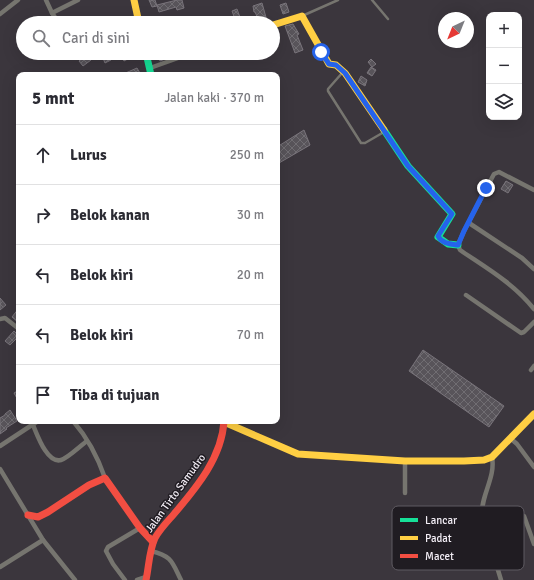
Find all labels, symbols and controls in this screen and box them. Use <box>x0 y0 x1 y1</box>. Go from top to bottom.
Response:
north arrow <box>438 12 474 48</box>
map controls <box>486 12 522 120</box>
button: + <box>486 12 522 48</box>
search box <box>16 16 280 60</box>
icon: search <box>30 27 52 49</box>
text: Cari di sini <box>62 29 130 47</box>
route start <box>312 43 330 61</box>
button: − <box>486 48 522 84</box>
button: layers <box>486 84 522 120</box>
text: 5 mnt <box>32 88 74 109</box>
text: Jalan kaki · 370 m <box>165 90 264 106</box>
icon: ahead <box>32 144 54 166</box>
text: Lurus <box>70 146 107 164</box>
text: 250 m <box>230 147 264 163</box>
route end <box>477 179 495 197</box>
icon: right <box>32 204 54 226</box>
text: Belok kanan <box>70 206 150 224</box>
text: 30 m <box>237 207 264 223</box>
icon: left <box>32 264 54 286</box>
text: Belok kiri <box>70 266 133 284</box>
text: 20 m <box>237 267 264 283</box>
icon: left <box>32 324 54 346</box>
text: Belok kiri <box>70 326 133 344</box>
text: 70 m <box>237 327 264 343</box>
icon: arrive <box>32 384 54 406</box>
text: Tiba di tujuan <box>70 386 160 404</box>
street label: Jalan Tirto Samudro <box>143 451 208 535</box>
legend <box>392 506 524 570</box>
text: Lancar <box>425 514 457 527</box>
text: Padat <box>425 532 452 545</box>
text: Macet <box>425 550 454 563</box>

